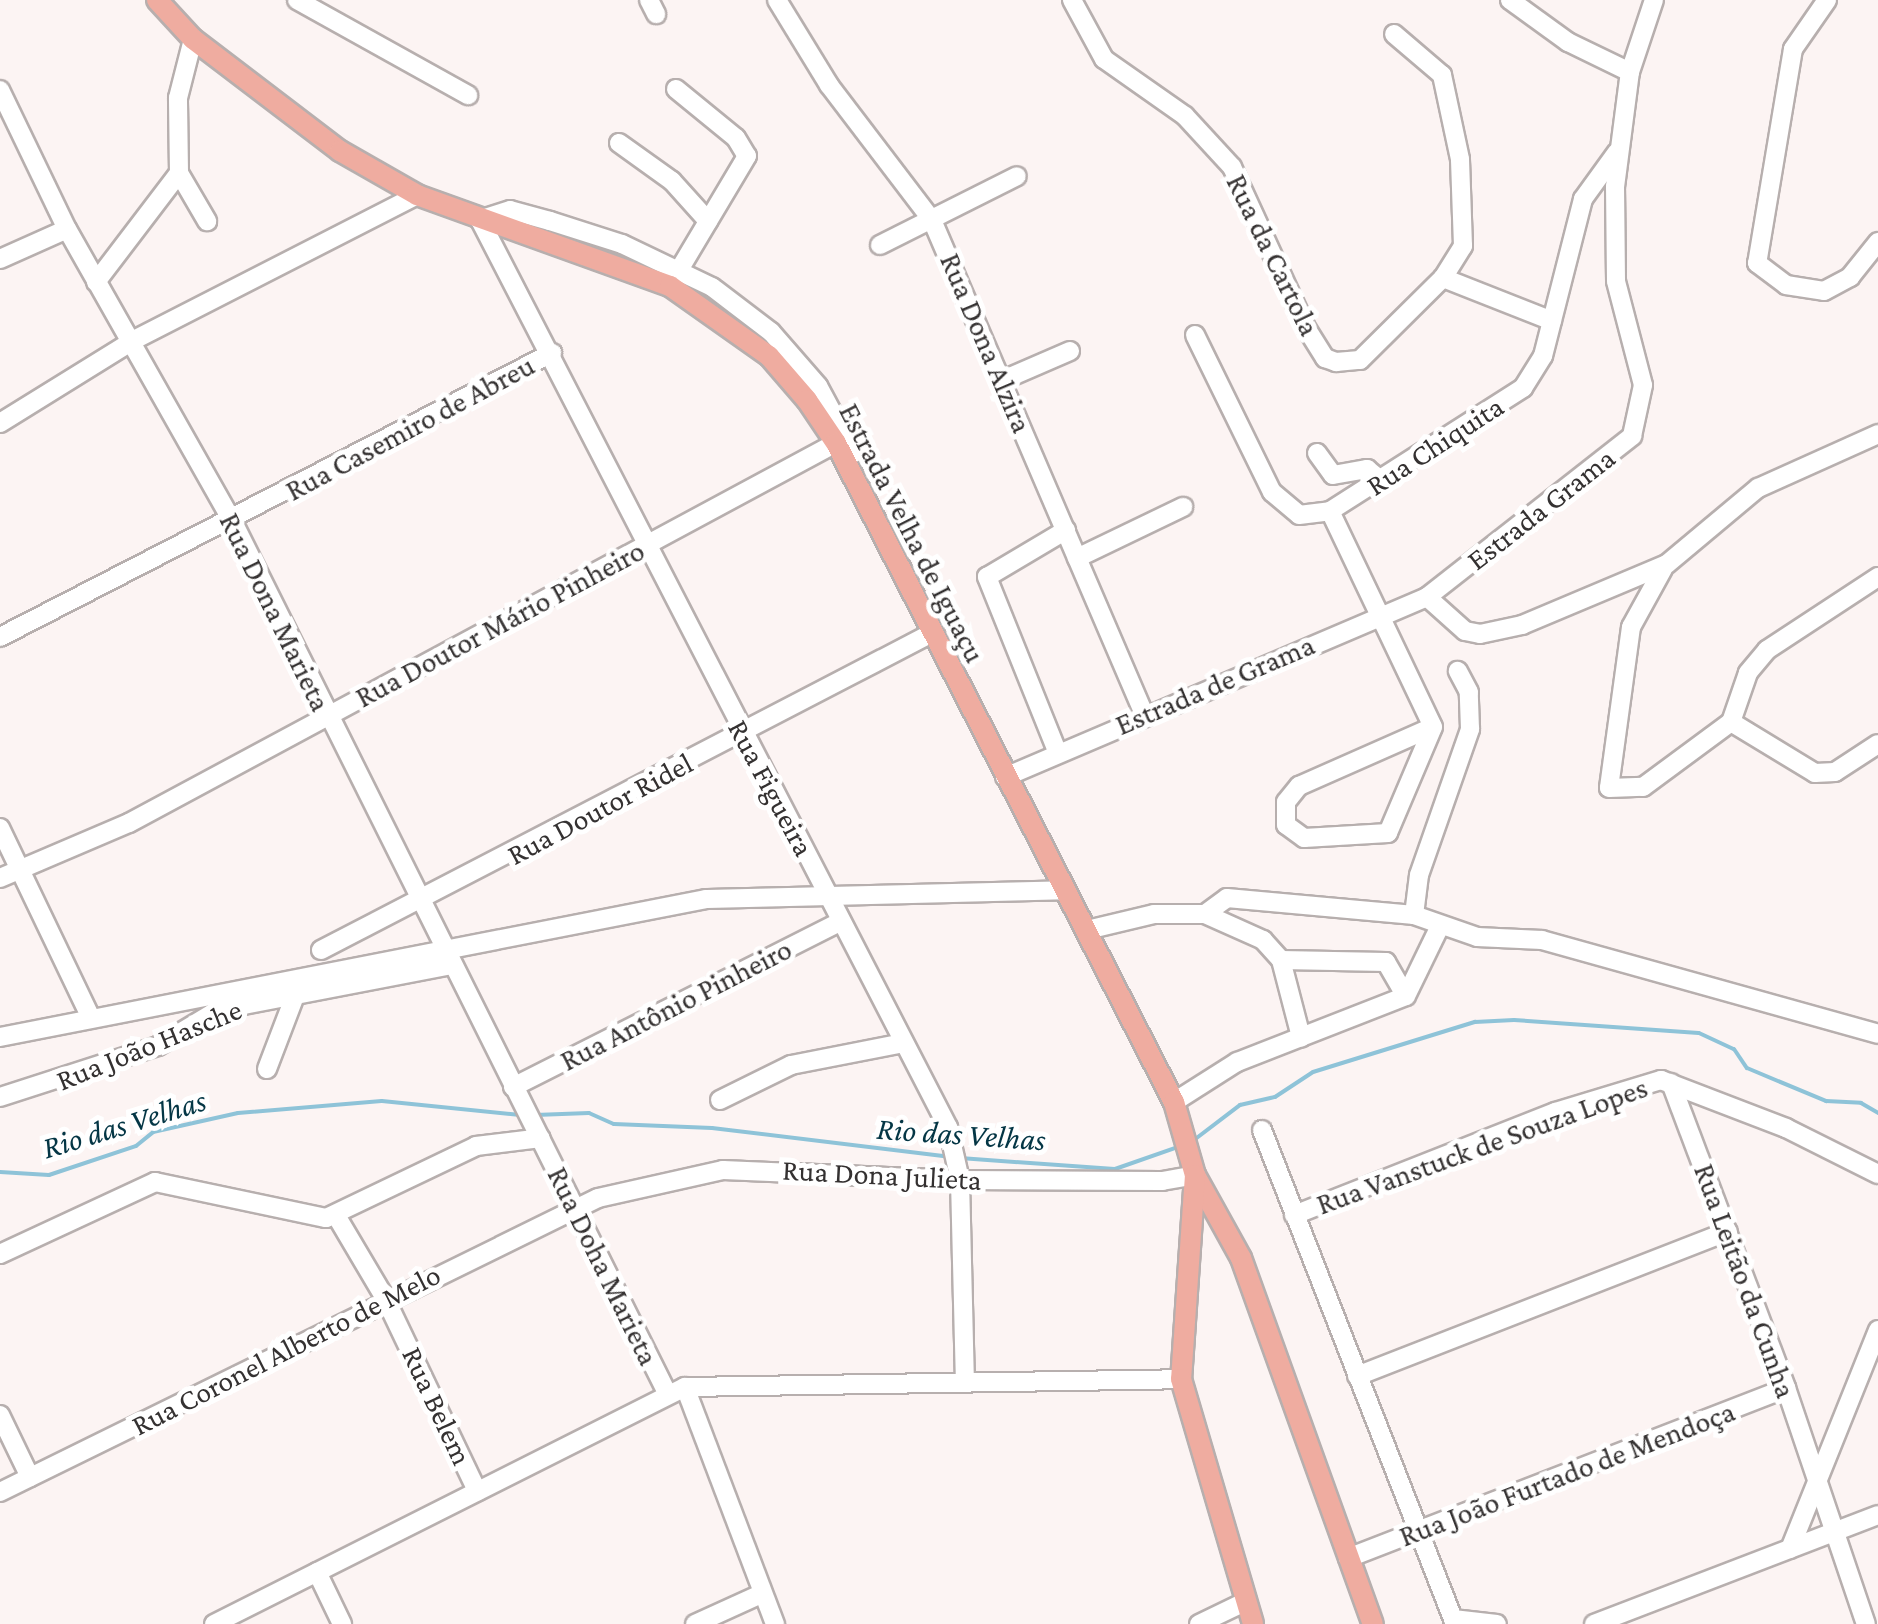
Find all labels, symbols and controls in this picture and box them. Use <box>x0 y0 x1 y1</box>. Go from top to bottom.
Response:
street label: Rua da Cartola <box>1218 168 1328 342</box>
street label: Rua Dona Alzira <box>932 248 1040 438</box>
street label: Rua Casemiro de Abreu <box>279 347 541 509</box>
street label: Rua Chiquita <box>1360 388 1510 504</box>
street label: Estrada Velha de Iguaçu <box>831 397 993 669</box>
street label: Estrada Grama <box>1460 440 1622 578</box>
street label: Rua Dona Marieta <box>211 507 339 717</box>
street label: Rua Doutor Mário Pinheiro <box>349 532 651 716</box>
street label: Estrada de Grama <box>1110 627 1320 743</box>
street label: Rua Figueira <box>720 714 822 862</box>
street label: Rua Doutor Ridel <box>501 745 699 873</box>
street label: Rua Antônio Pinheiro <box>554 931 798 1079</box>
street label: Rua João Hasche <box>51 991 247 1099</box>
street label: Rua Vanstuck de Souza Lopes <box>1312 1069 1652 1223</box>
water label: Rio das Velhas <box>38 1081 210 1167</box>
water label: Rio das Velhas <box>875 1109 1047 1159</box>
street label: Rua Dona Julieta <box>781 1152 983 1198</box>
street label: Rua Leitão da Cunha <box>1686 1159 1804 1403</box>
street label: Rua Doha Marieta <box>539 1161 667 1371</box>
street label: Rua Coronel Alberto de Melo <box>126 1256 446 1444</box>
street label: Rua Belem <box>394 1341 480 1471</box>
street label: Rua João Furtado de Mendoça <box>1394 1393 1740 1555</box>

